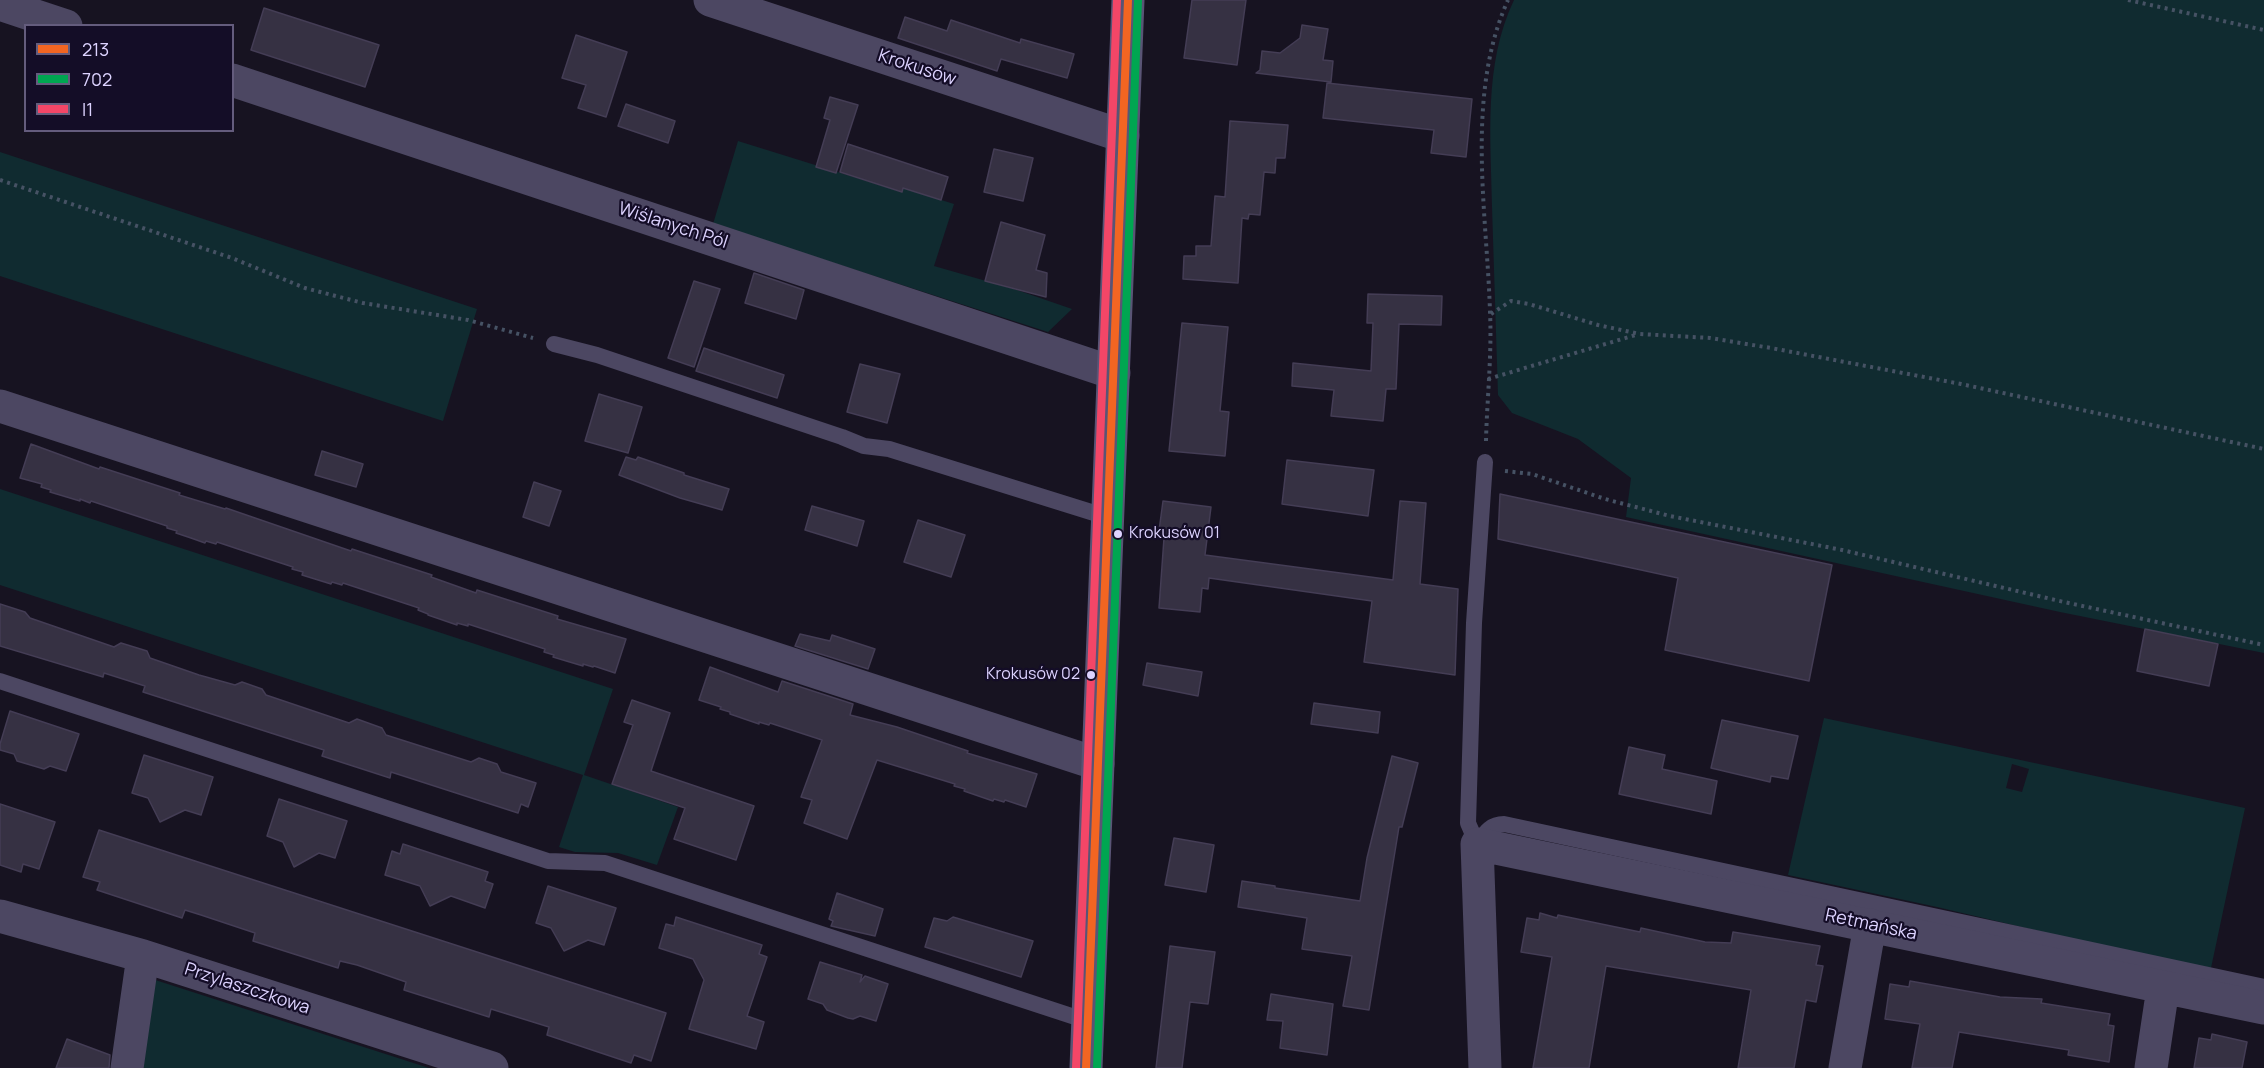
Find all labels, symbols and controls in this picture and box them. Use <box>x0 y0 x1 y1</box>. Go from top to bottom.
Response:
legend <box>24 24 234 132</box>
text: 213 <box>82 37 109 61</box>
street label: Krokusów <box>875 45 959 91</box>
text: 702 <box>82 67 112 91</box>
text: I1 <box>82 97 93 121</box>
street label: Wiślanych Pól <box>616 198 730 254</box>
place label: Krokusów 01 <box>1129 524 1220 544</box>
marker: Krokusów 01 <box>1112 528 1124 540</box>
place label: Krokusów 02 <box>986 665 1080 685</box>
marker: Krokusów 02 <box>1085 669 1097 681</box>
street label: Retmańska <box>1823 905 1919 945</box>
street label: Przylaszczkowa <box>182 959 312 1019</box>

